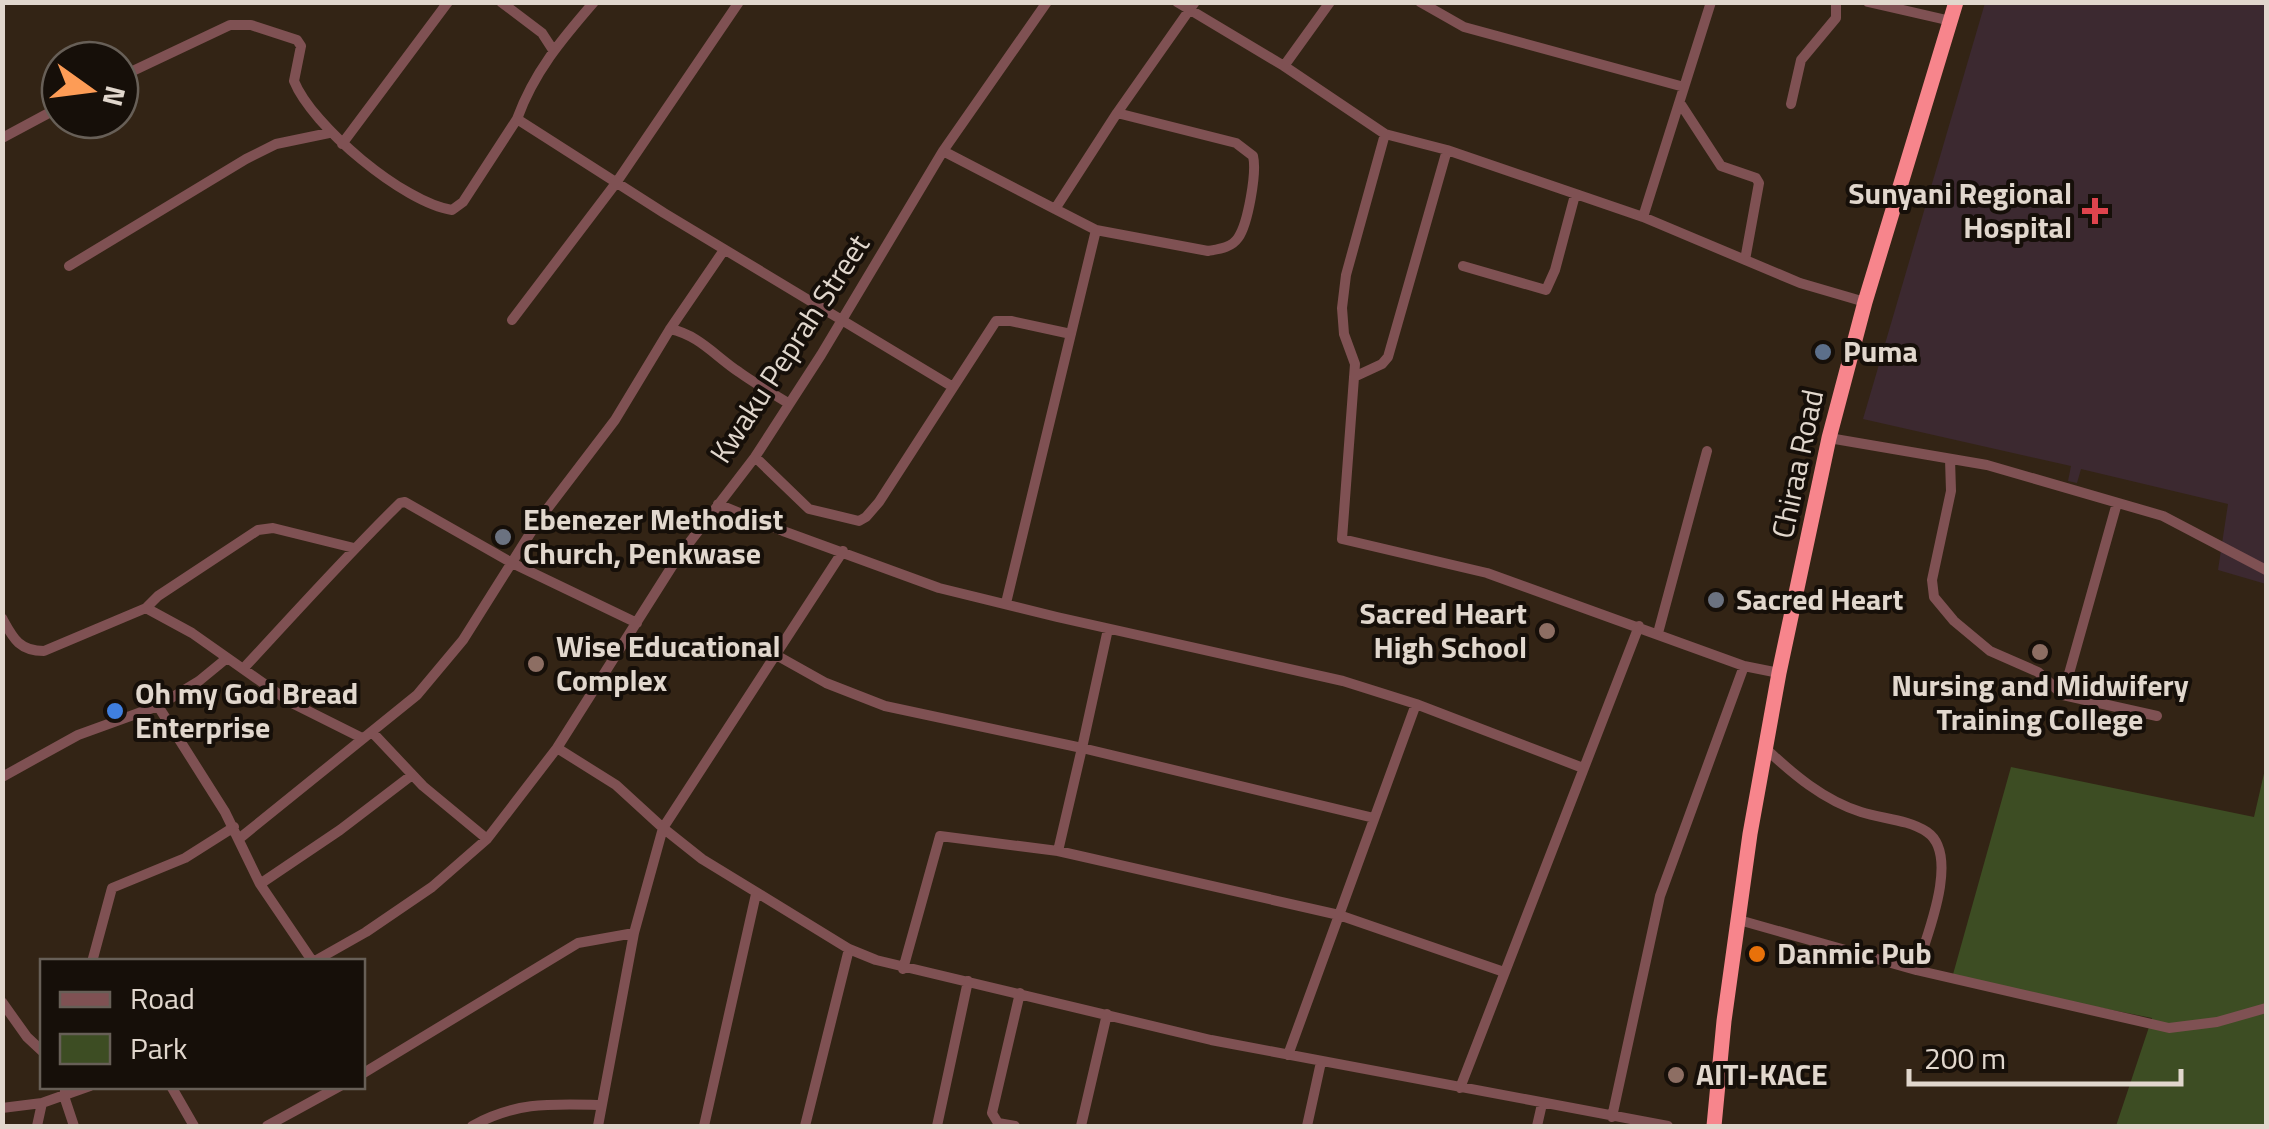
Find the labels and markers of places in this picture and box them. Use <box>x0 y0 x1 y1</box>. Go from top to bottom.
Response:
place label: Sunyani Regional Hospital <box>1848 170 2072 250</box>
marker: Sunyani Regional Hospital <box>2082 198 2108 224</box>
place label: Puma <box>1843 328 1918 374</box>
marker: Puma <box>1812 341 1834 363</box>
place label: Ebenezer Methodist Church, Penkwase <box>523 496 784 576</box>
marker: Ebenezer Methodist Church, Penkwase <box>492 526 514 548</box>
place label: Sacred Heart <box>1736 576 1903 622</box>
marker: Sacred Heart <box>1705 589 1727 611</box>
place label: Sacred Heart High School <box>1360 590 1527 670</box>
marker: Sacred Heart High School <box>1536 620 1558 642</box>
place label: Wise Educational Complex <box>556 623 781 703</box>
marker: Nursing and Midwifery Training College <box>2029 641 2051 663</box>
marker: Wise Educational Complex <box>525 653 547 675</box>
place label: Nursing and Midwifery Training College <box>1891 662 2189 742</box>
place label: Oh my God Bread Enterprise <box>135 670 358 750</box>
marker: Oh my God Bread Enterprise <box>104 700 126 722</box>
place label: Danmic Pub <box>1777 930 1932 976</box>
marker: Danmic Pub <box>1746 943 1768 965</box>
place label: AITI-KACE <box>1696 1051 1828 1097</box>
marker: AITI-KACE <box>1665 1064 1687 1086</box>

